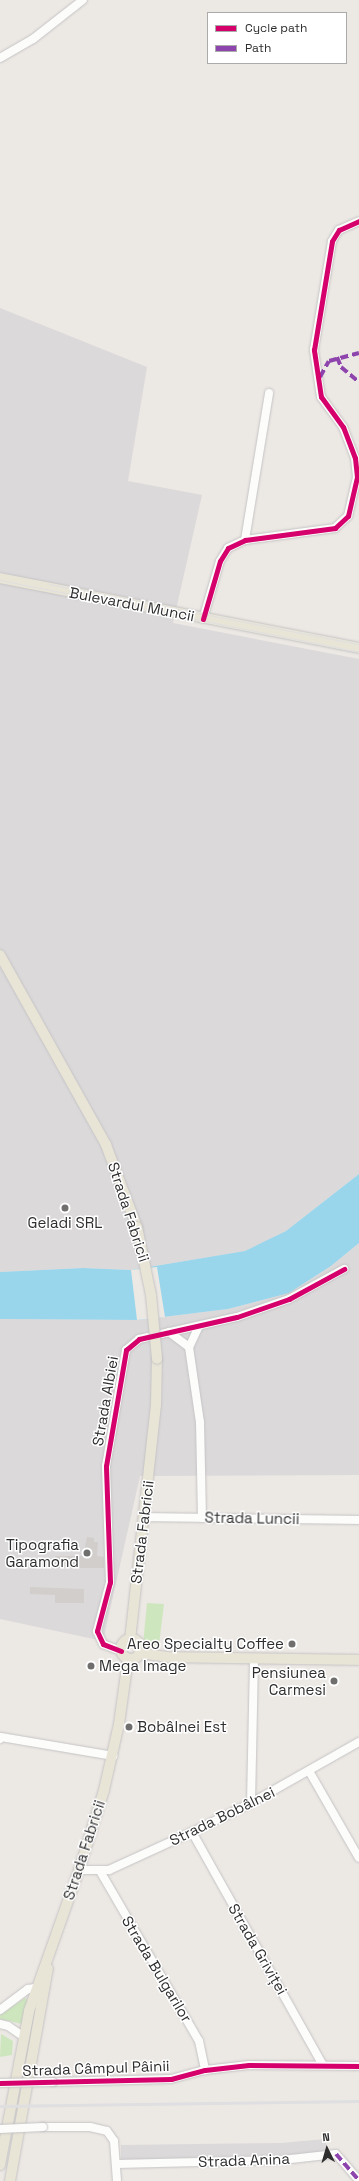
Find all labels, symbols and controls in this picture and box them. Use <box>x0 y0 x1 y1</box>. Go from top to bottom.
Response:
legend <box>207 12 347 64</box>
text: Cycle path <box>245 20 307 36</box>
text: Path <box>245 40 271 56</box>
street label: Bulevardul Muncii <box>68 583 196 625</box>
street label: Strada Fabricii <box>104 1160 154 1264</box>
marker: Geladi SRL <box>60 1203 70 1213</box>
place label: Geladi SRL <box>28 1214 102 1232</box>
street label: Strada Albiei <box>88 1355 122 1447</box>
street label: Strada Fabricii <box>127 1479 157 1585</box>
street label: Strada Luncii <box>204 1508 300 1528</box>
place label: Tipografia Garamond <box>5 1535 79 1570</box>
marker: Tipografia Garamond <box>82 1548 92 1558</box>
place label: Areo Specialty Coffee <box>127 1635 284 1653</box>
marker: Areo Specialty Coffee <box>287 1639 297 1649</box>
place label: Mega Image <box>99 1657 186 1675</box>
marker: Mega Image <box>86 1661 96 1671</box>
place label: Pensiunea Carmesi <box>252 1663 326 1698</box>
marker: Pensiunea Carmesi <box>329 1676 339 1686</box>
place label: Bobâlnei Est <box>137 1718 227 1736</box>
marker: Bobâlnei Est <box>124 1722 134 1732</box>
street label: Strada Bobâlnei <box>166 1783 278 1849</box>
street label: Strada Fabricii <box>59 1798 109 1902</box>
street label: Strada Griviței <box>225 1900 291 1998</box>
street label: Strada Bulgarilor <box>118 1913 196 2025</box>
street label: Strada Câmpul Pâinii <box>22 2056 170 2080</box>
north arrow <box>307 2129 347 2169</box>
text: N <box>322 2130 330 2144</box>
street label: Strada Anina <box>198 2149 290 2171</box>

